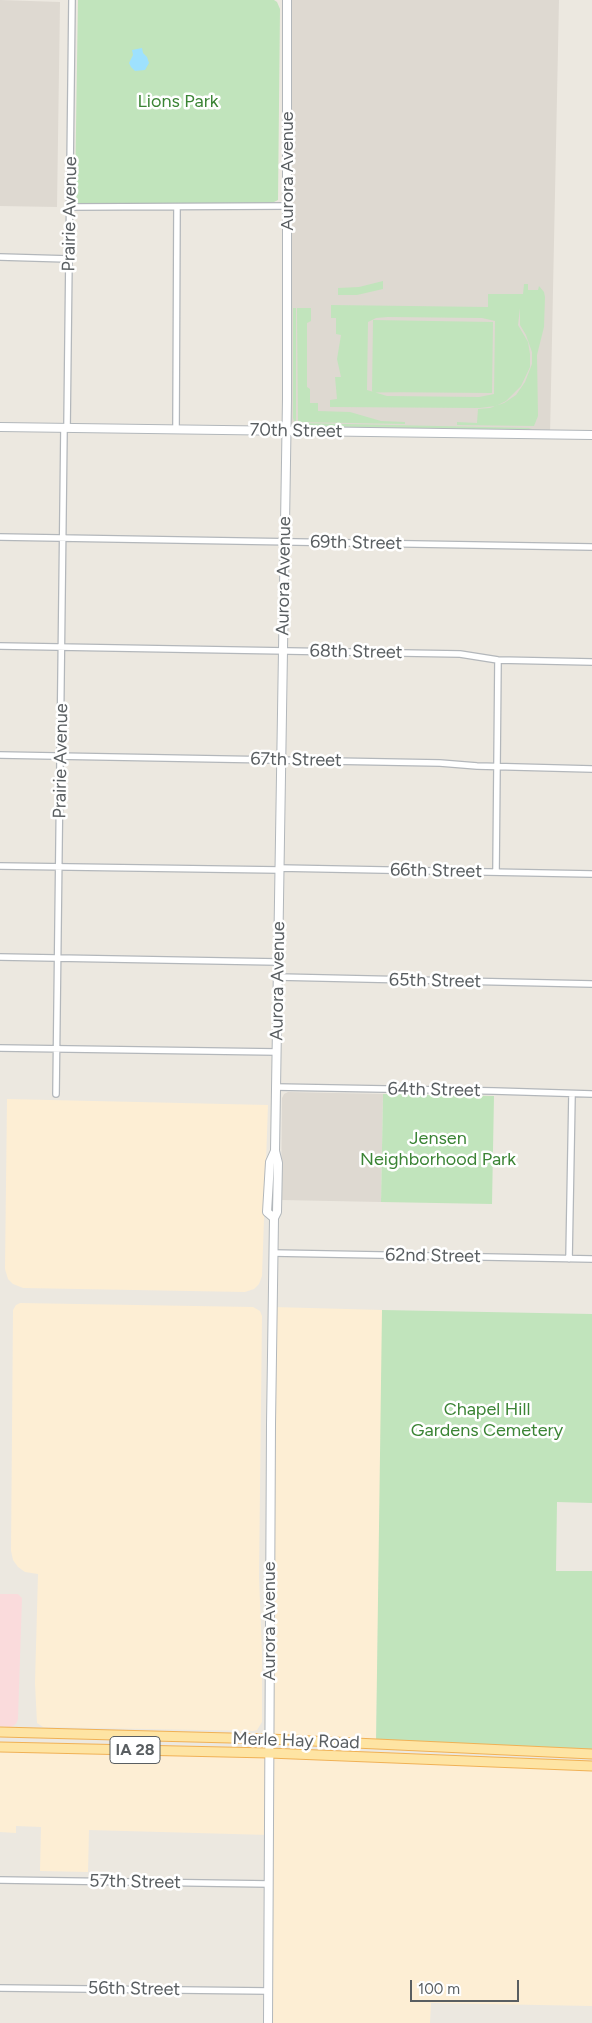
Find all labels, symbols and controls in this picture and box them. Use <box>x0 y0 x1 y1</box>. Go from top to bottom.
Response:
park label: Lions Park <box>137 91 219 113</box>
street label: Aurora Avenue <box>277 111 299 231</box>
street label: Prairie Avenue <box>58 156 82 272</box>
street label: 70th Street <box>249 419 343 443</box>
street label: Aurora Avenue <box>272 516 296 636</box>
street label: 69th Street <box>310 531 402 555</box>
street label: 68th Street <box>309 640 403 664</box>
street label: Prairie Avenue <box>49 703 73 819</box>
street label: 67th Street <box>250 748 342 772</box>
street label: 66th Street <box>390 859 482 883</box>
street label: Aurora Avenue <box>266 921 290 1041</box>
street label: 65th Street <box>389 969 481 993</box>
street label: 64th Street <box>387 1078 481 1102</box>
park label: Jensen Neighborhood Park <box>360 1128 516 1170</box>
street label: 62nd Street <box>385 1244 481 1268</box>
park label: Chapel Hill Gardens Cemetery <box>411 1399 563 1442</box>
street label: Aurora Avenue <box>259 1561 281 1681</box>
street label: Merle Hay Road <box>232 1728 360 1754</box>
road number: IA 28 <box>110 1736 160 1764</box>
street label: 57th Street <box>89 1870 181 1894</box>
scale bar <box>412 1970 521 2002</box>
street label: 56th Street <box>88 1977 180 2001</box>
text: 100 m <box>418 1980 460 1998</box>

